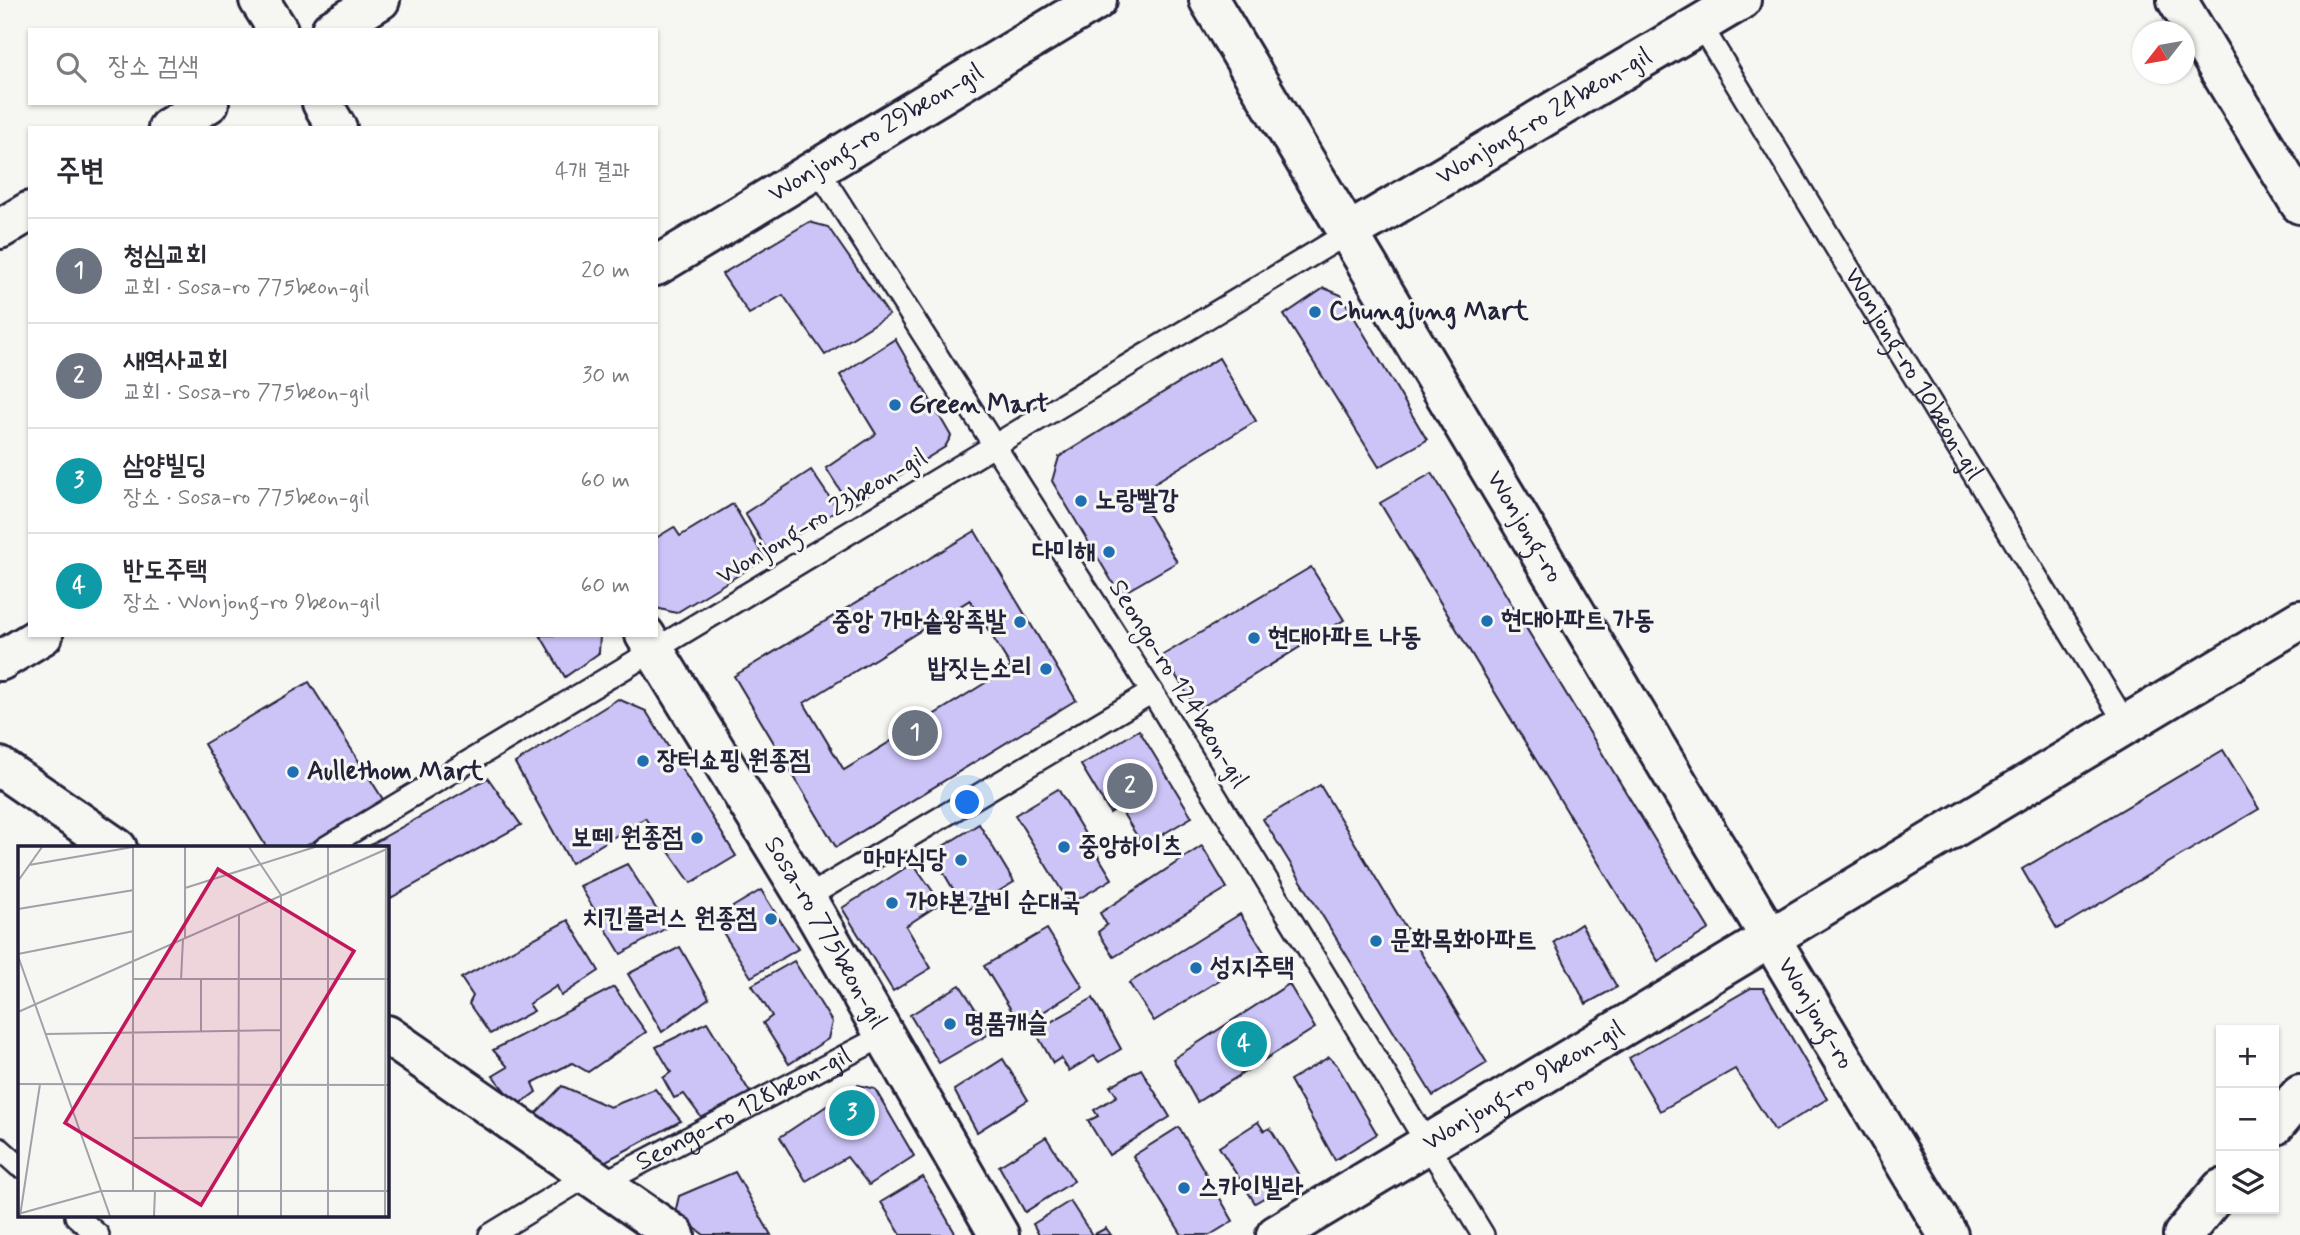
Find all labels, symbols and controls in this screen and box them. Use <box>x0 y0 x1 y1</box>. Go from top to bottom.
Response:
north arrow <box>2132 21 2195 84</box>
search box <box>28 28 658 105</box>
street label: Wonjong-ro 24beon-gil <box>1430 40 1658 194</box>
icon: search <box>52 48 90 86</box>
text: 장소 검색 <box>108 50 199 84</box>
street label: Wonjong-ro 29beon-gil <box>762 55 990 211</box>
text: 주변 <box>56 152 104 191</box>
text: 4개 결과 <box>555 157 630 187</box>
text: 청심교회 <box>123 239 207 273</box>
text: 1 <box>74 256 84 286</box>
text: 20 m <box>581 256 630 286</box>
street label: Wonjong-ro 10beon-gil <box>1835 262 1991 487</box>
text: 교회 · Sosa-ro 775beon-gil <box>123 273 370 303</box>
place label: Chungjung Mart <box>1329 295 1529 330</box>
marker: Chungjung Mart <box>1307 304 1323 320</box>
text: 새역사교회 <box>123 344 228 378</box>
text: 2 <box>73 361 85 391</box>
text: 30 m <box>582 361 630 391</box>
text: 교회 · Sosa-ro 775beon-gil <box>123 378 370 408</box>
place label: Green Mart <box>909 388 1049 422</box>
marker: Green Mart <box>887 397 903 413</box>
street label: Wonjong-ro 23beon-gil <box>710 441 935 596</box>
text: 삼양빌딩 <box>123 449 207 483</box>
street label: Wonjong-ro <box>1478 465 1571 589</box>
text: 3 <box>74 466 84 496</box>
text: 60 m <box>581 466 630 496</box>
text: 장소 · Sosa-ro 775beon-gil <box>123 483 370 513</box>
place label: 노랑빨강 <box>1095 484 1179 518</box>
marker: 노랑빨강 <box>1073 493 1089 509</box>
place label: 다미해 <box>1032 535 1095 569</box>
marker: 다미해 <box>1101 544 1117 560</box>
text: 반도주택 <box>123 554 207 588</box>
text: 4 <box>72 571 86 601</box>
text: 60 m <box>581 571 630 601</box>
street label: Seongo-ro 124beon-gil <box>1101 574 1255 794</box>
text: 장소 · Wonjong-ro 9beon-gil <box>123 588 380 618</box>
place label: 현대아파트 가동 <box>1501 604 1654 638</box>
place label: 중앙 가마솥왕족발 <box>832 605 1007 639</box>
marker: 현대아파트 가동 <box>1479 613 1495 629</box>
marker: 중앙 가마솥왕족발 <box>1012 614 1028 630</box>
place label: 현대아파트 나동 <box>1268 621 1421 655</box>
marker: 현대아파트 나동 <box>1246 630 1262 646</box>
place label: 밥짓는소리 <box>927 652 1032 686</box>
marker: 밥짓는소리 <box>1038 661 1054 677</box>
pin: 1 <box>892 707 938 759</box>
place label: 장터쇼핑 원종점 <box>657 744 811 778</box>
marker: 장터쇼핑 원종점 <box>635 753 651 769</box>
place label: Aullethom Mart <box>307 755 484 789</box>
pin: 2 <box>1107 760 1153 812</box>
marker: Aullethom Mart <box>285 764 301 780</box>
your location <box>950 785 984 819</box>
place label: 보떼 원종점 <box>571 821 683 855</box>
marker: 보떼 원종점 <box>689 830 705 846</box>
street label: Sosa-ro 775beon-gil <box>755 830 894 1035</box>
place label: 중앙하이츠 <box>1078 830 1183 864</box>
marker: 중앙하이츠 <box>1056 839 1072 855</box>
place label: 마마식당 <box>863 843 947 877</box>
inset map <box>18 846 388 1218</box>
marker: 마마식당 <box>953 852 969 868</box>
place label: 가야본갈비 순대국 <box>906 886 1080 920</box>
marker: 가야본갈비 순대국 <box>884 895 900 911</box>
place label: 치킨플러스 원종점 <box>583 902 757 936</box>
marker: 치킨플러스 원종점 <box>763 911 779 927</box>
place label: 문화목화아파트 <box>1390 924 1537 958</box>
marker: 문화목화아파트 <box>1368 933 1384 949</box>
place label: 성지주택 <box>1210 951 1294 985</box>
street label: Wonjong-ro <box>1769 951 1862 1076</box>
marker: 성지주택 <box>1188 960 1204 976</box>
place label: 명품캐슬 <box>964 1007 1048 1041</box>
street label: Wonjong-ro 9beon-gil <box>1417 1013 1631 1160</box>
marker: 명품캐슬 <box>942 1016 958 1032</box>
pin: 4 <box>1221 1018 1267 1070</box>
map controls <box>2216 1025 2279 1214</box>
button: + <box>2216 1025 2279 1088</box>
street label: Seongo-ro 128beon-gil <box>630 1039 857 1180</box>
pin: 3 <box>829 1087 875 1139</box>
button: − <box>2216 1088 2279 1151</box>
button: layers <box>2216 1151 2279 1214</box>
place label: 스카이빌라 <box>1198 1171 1304 1205</box>
marker: 스카이빌라 <box>1176 1180 1192 1196</box>

